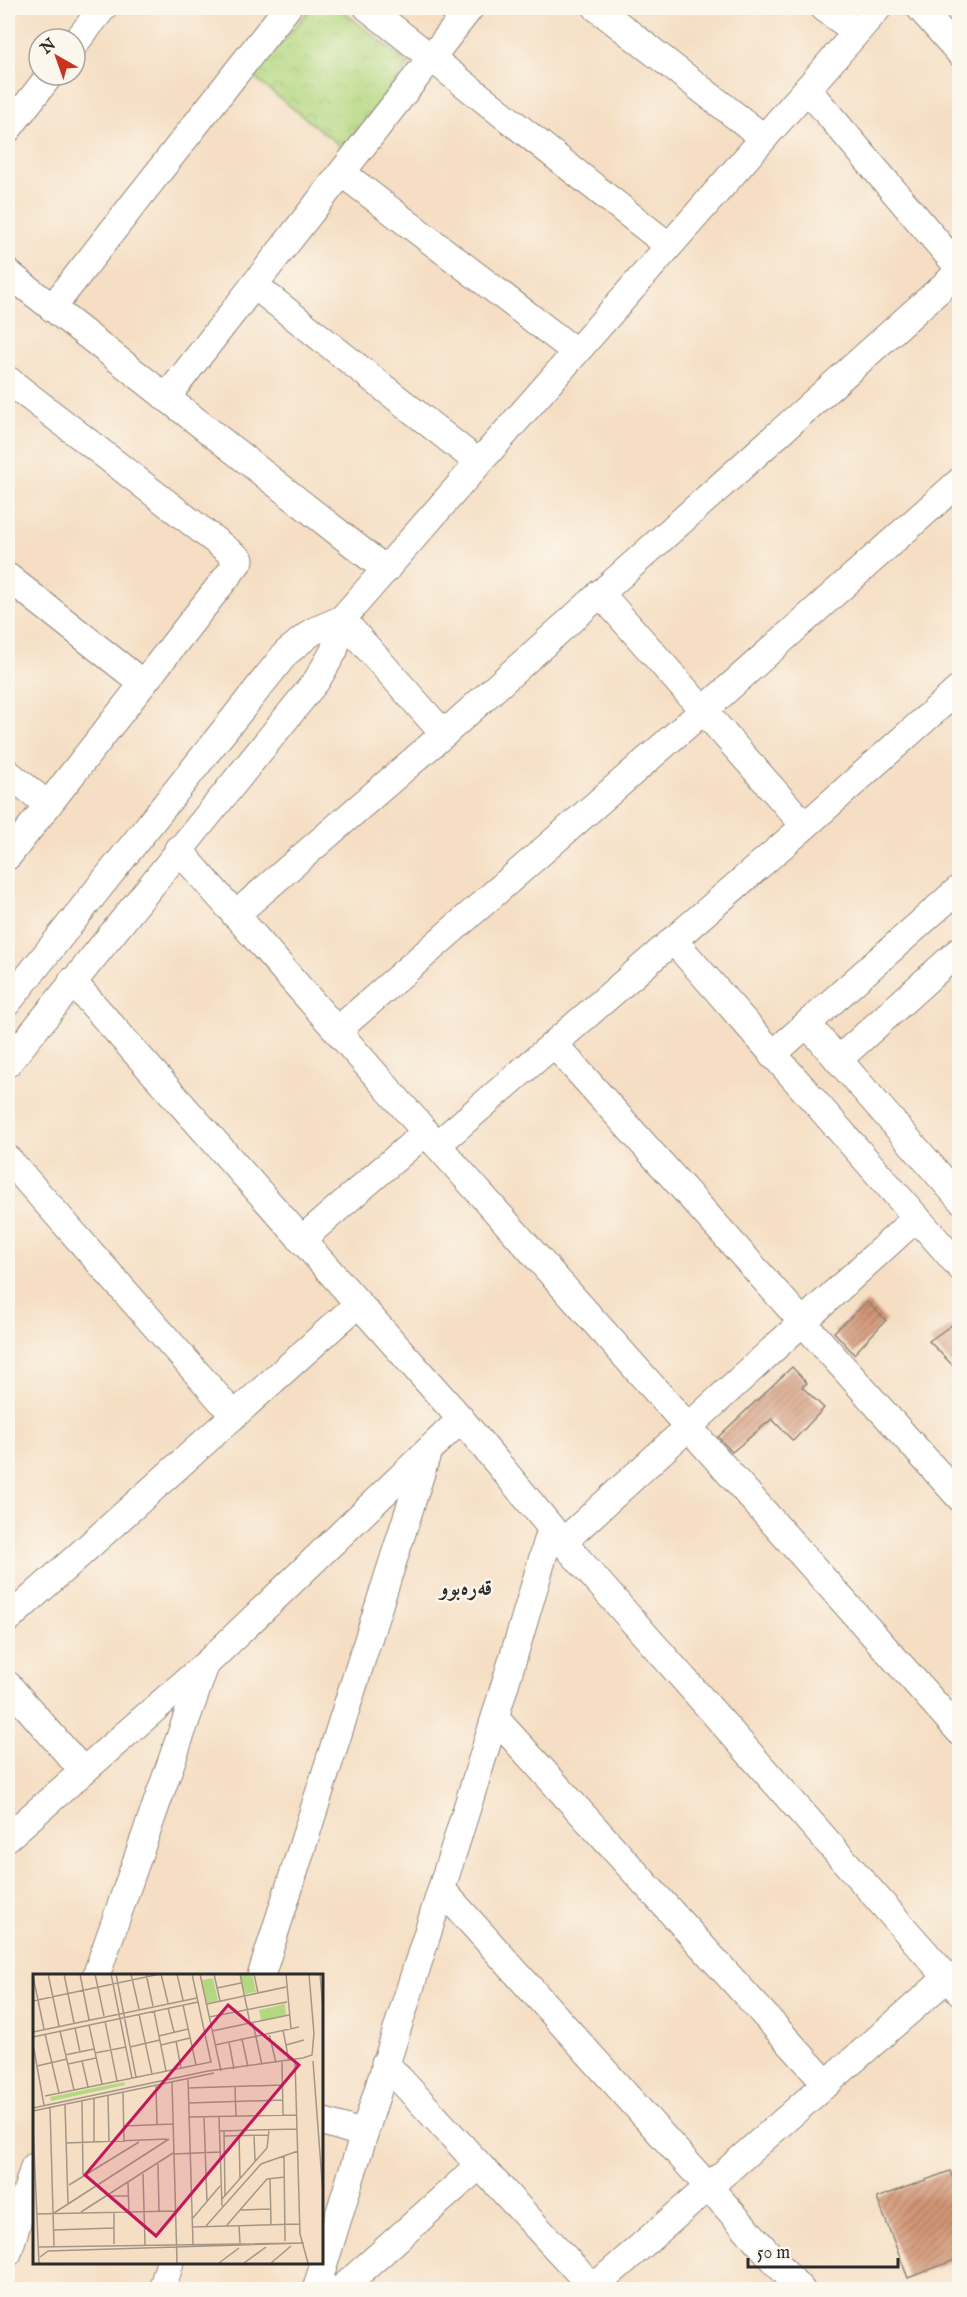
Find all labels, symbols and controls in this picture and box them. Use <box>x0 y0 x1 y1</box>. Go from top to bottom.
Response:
north arrow <box>27 27 87 87</box>
text: N <box>36 35 60 60</box>
district label: قەرەبوو <box>438 1575 492 1603</box>
inset map <box>33 1974 322 2264</box>
scale bar <box>748 2231 898 2269</box>
text: 50 m <box>757 2242 790 2265</box>

